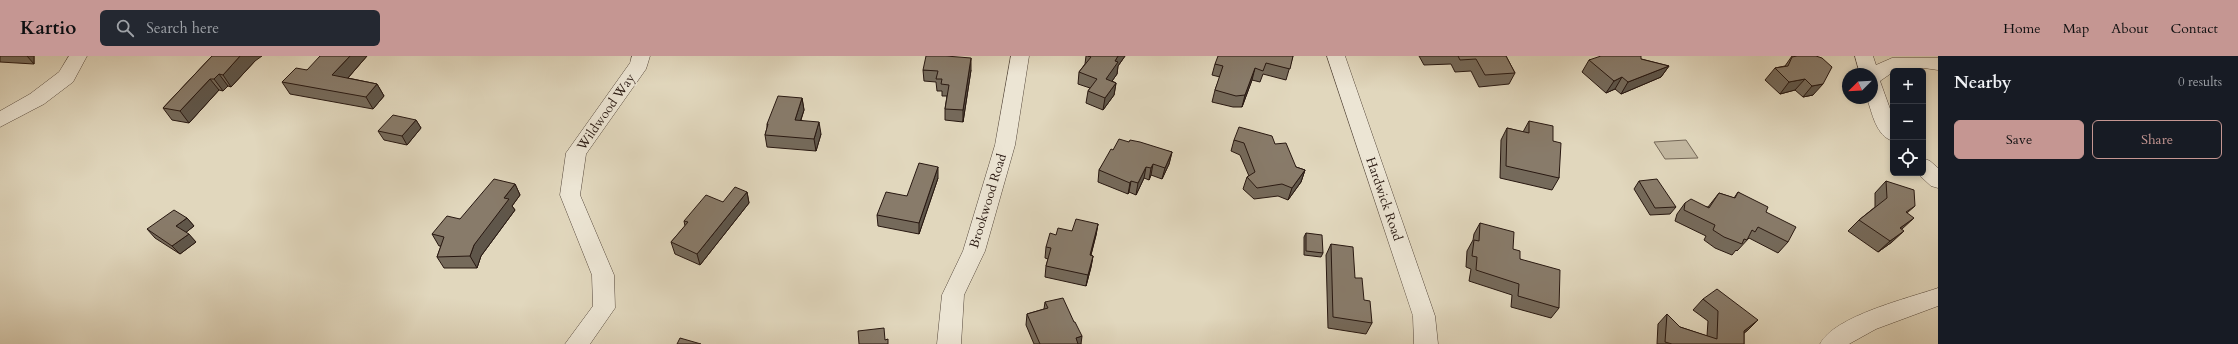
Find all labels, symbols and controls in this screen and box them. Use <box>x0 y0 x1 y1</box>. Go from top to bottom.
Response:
search box <box>100 10 380 46</box>
text: Kartio <box>20 15 76 41</box>
icon: search <box>114 17 136 39</box>
text: Search here <box>146 18 219 38</box>
text: Home <box>2003 19 2041 38</box>
text: Map <box>2063 19 2089 38</box>
text: About <box>2111 19 2148 38</box>
text: Contact <box>2170 19 2218 38</box>
north arrow <box>1842 68 1878 104</box>
map controls <box>1890 68 1926 176</box>
button: + <box>1890 68 1926 104</box>
street label: Wildwood Way <box>572 70 639 155</box>
text: Nearby <box>1954 71 2011 94</box>
text: 0 results <box>2178 73 2222 91</box>
button: − <box>1890 104 1926 140</box>
button: Save <box>1954 120 2084 159</box>
button: Share <box>2092 120 2222 159</box>
button: locate <box>1890 140 1926 176</box>
street label: Brookwood Road <box>965 151 1011 251</box>
street label: Hardwick Road <box>1361 155 1407 243</box>

